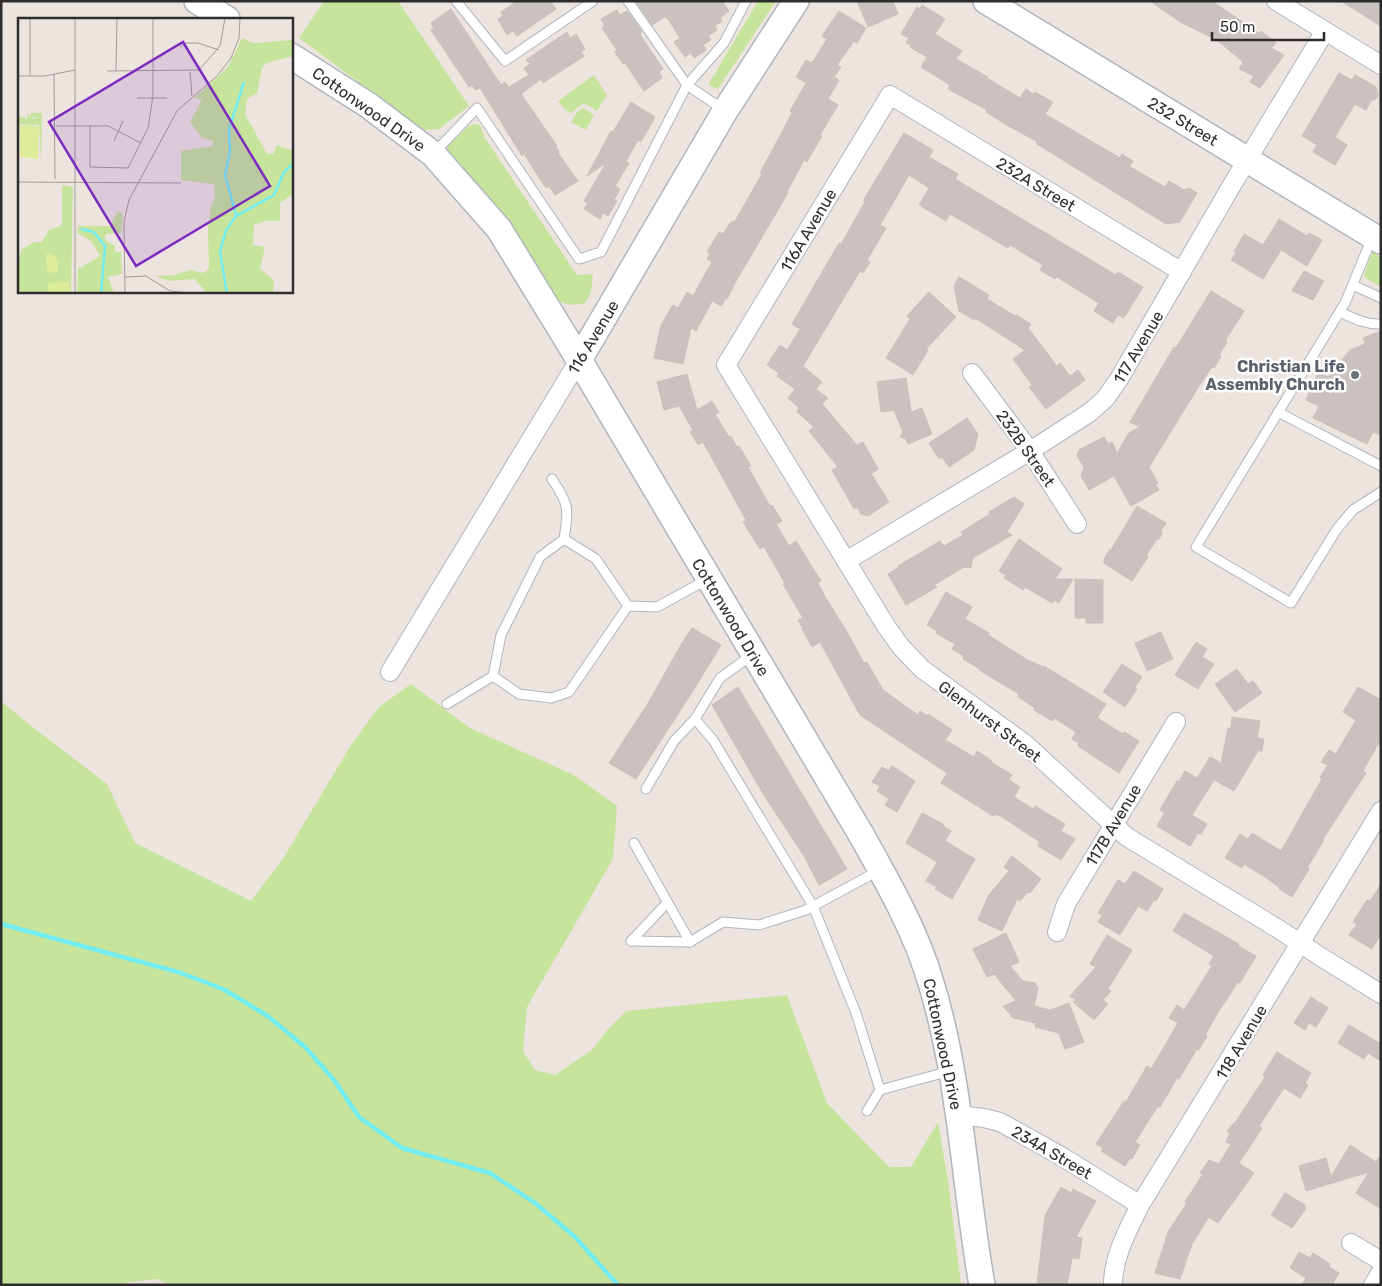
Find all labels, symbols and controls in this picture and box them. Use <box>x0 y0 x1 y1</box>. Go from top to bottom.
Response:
scale bar <box>1212 10 1324 42</box>
inset map <box>18 18 292 292</box>
text: 50 m <box>1220 18 1255 36</box>
street label: Cottonwood Drive <box>308 63 429 156</box>
street label: 232 Street <box>1144 93 1221 150</box>
street label: 232A Street <box>993 153 1079 215</box>
street label: 116A Avenue <box>776 185 841 275</box>
street label: 116 Avenue <box>564 297 623 378</box>
street label: 117 Avenue <box>1109 307 1168 387</box>
place label: Christian Life Assembly Church <box>1206 357 1345 394</box>
marker: Christian Life Assembly Church <box>1349 369 1361 381</box>
street label: 232B Street <box>992 406 1059 490</box>
street label: Cottonwood Drive <box>688 555 773 680</box>
street label: Glenhurst Street <box>935 677 1045 766</box>
street label: 117B Avenue <box>1082 781 1145 870</box>
street label: Cottonwood Drive <box>919 977 966 1112</box>
street label: 118 Avenue <box>1212 1002 1271 1083</box>
street label: 234A Street <box>1008 1122 1095 1183</box>

